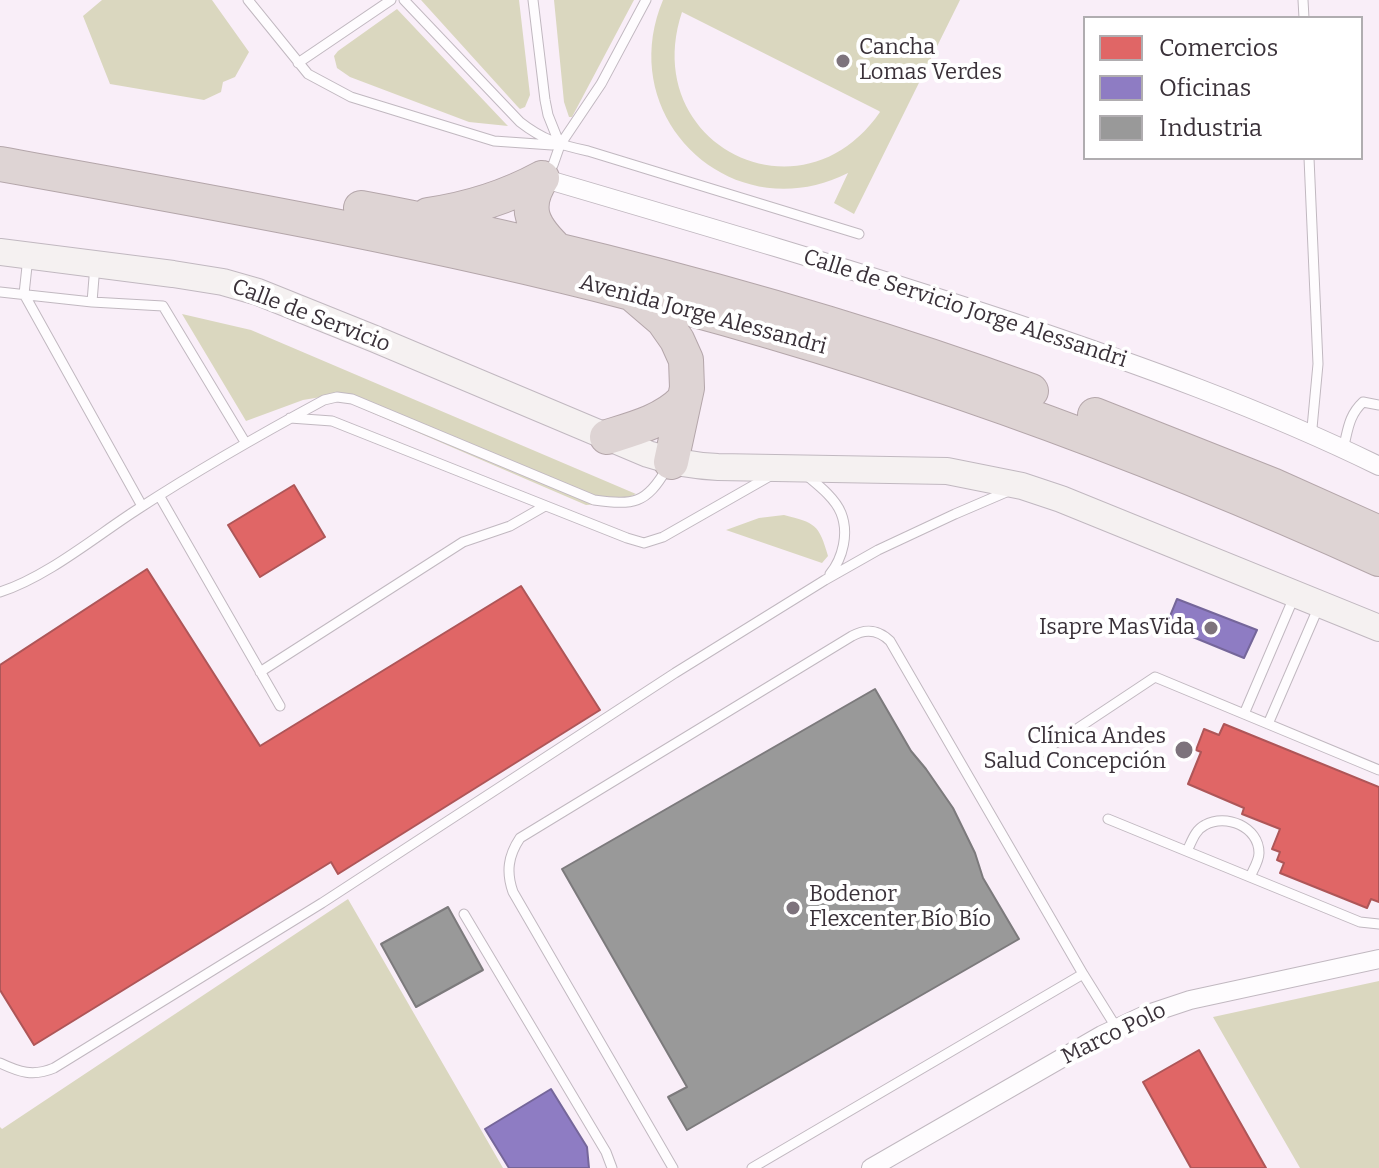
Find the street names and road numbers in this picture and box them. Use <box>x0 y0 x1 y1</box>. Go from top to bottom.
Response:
street label: Calle de Servicio Jorge Alessandri <box>800 244 1130 374</box>
street label: Avenida Jorge Alessandri <box>577 269 829 361</box>
street label: Calle de Servicio <box>228 274 394 358</box>
street label: Marco Polo <box>1058 997 1170 1071</box>

